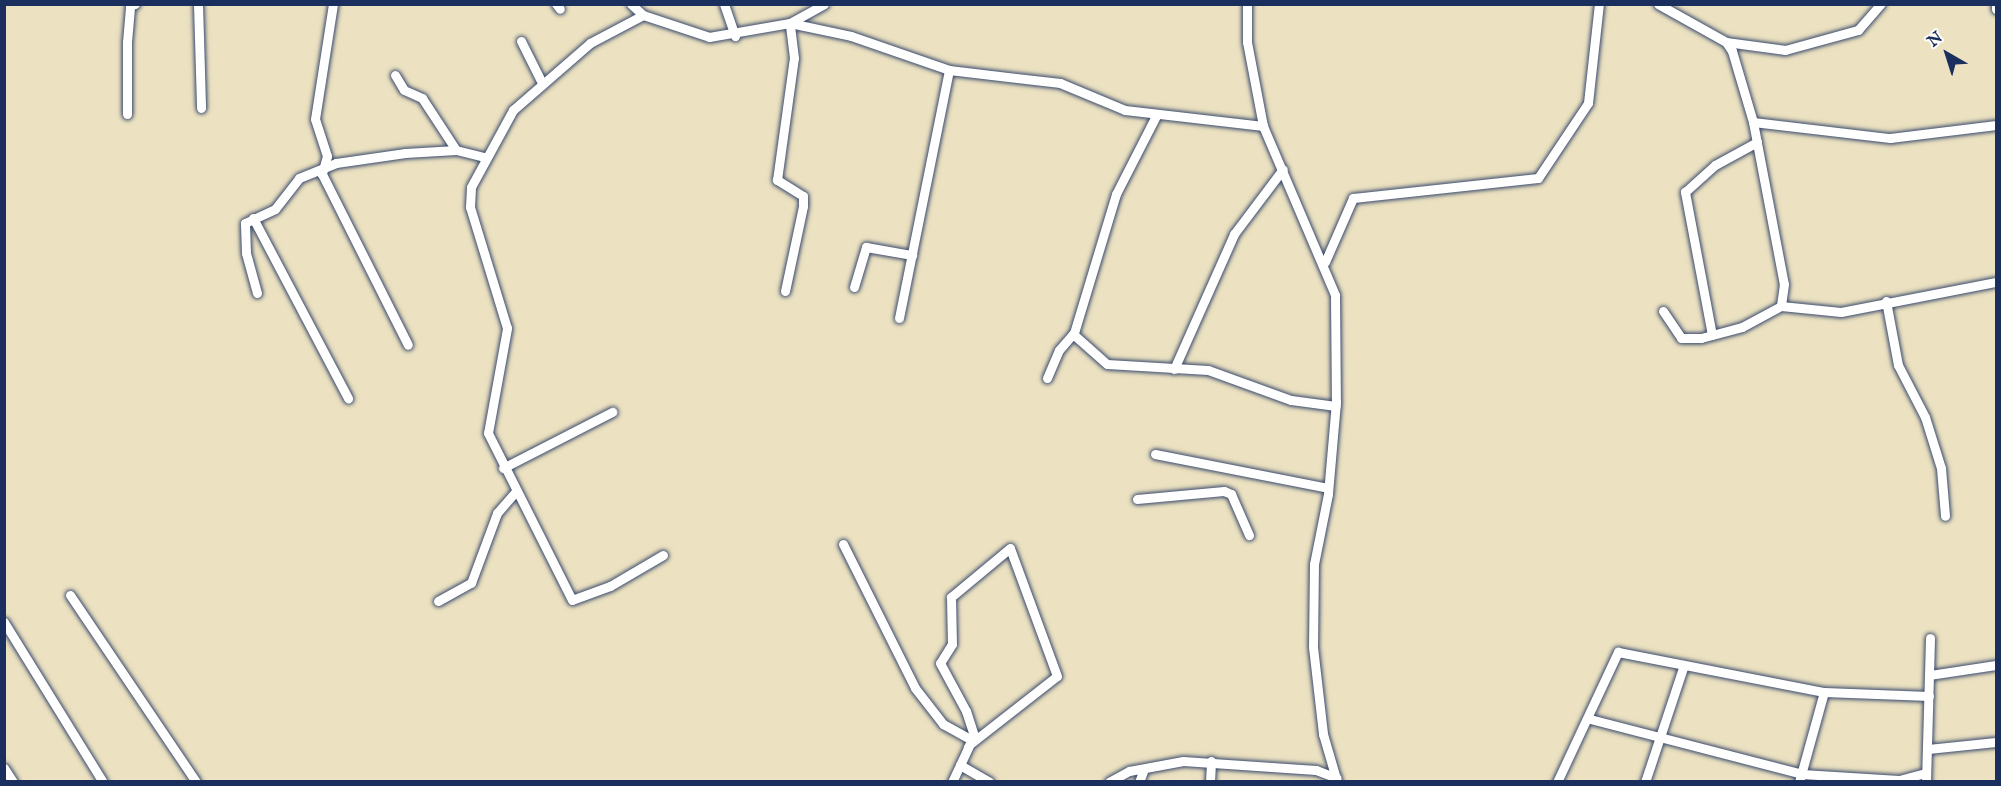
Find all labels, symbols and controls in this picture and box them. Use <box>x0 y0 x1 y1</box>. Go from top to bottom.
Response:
north arrow <box>1917 24 1977 84</box>
text: N <box>1924 28 1947 52</box>

